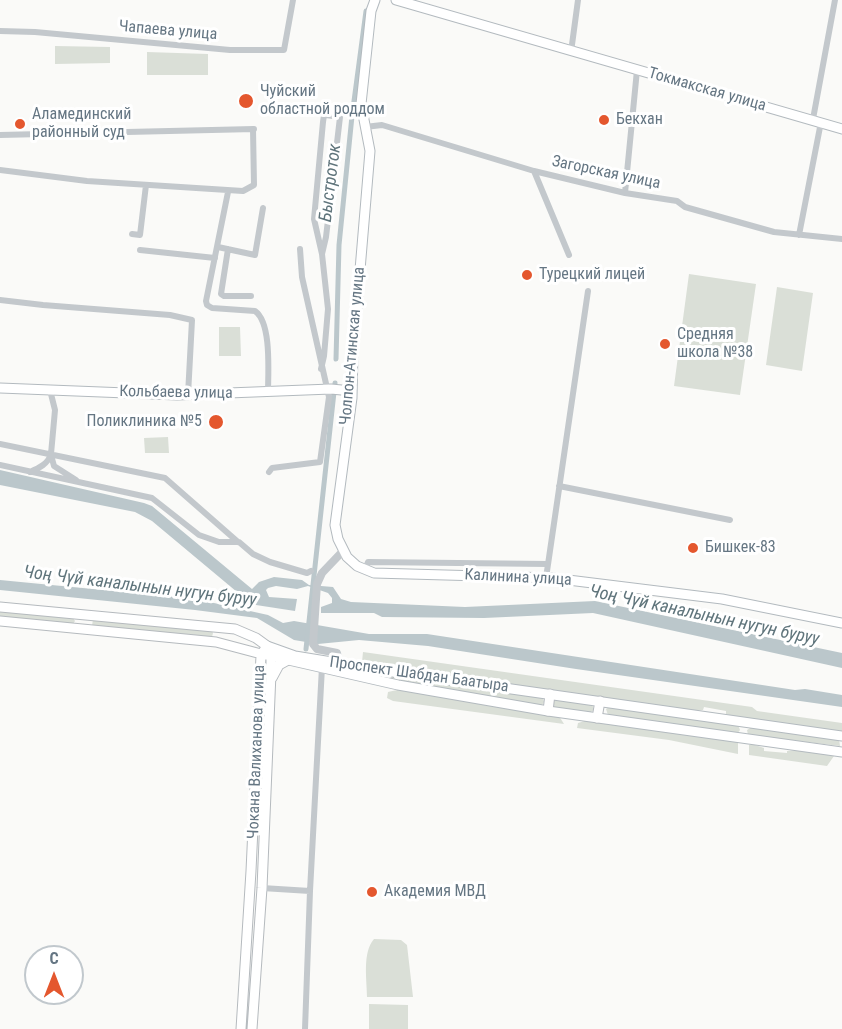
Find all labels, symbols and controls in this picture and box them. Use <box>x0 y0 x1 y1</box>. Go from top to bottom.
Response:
street label: Чапаева улица <box>118 17 218 45</box>
street label: Токмакская улица <box>646 64 768 116</box>
place label: Чуйский областной роддом <box>260 82 385 120</box>
marker: Чуйский областной роддом <box>237 92 255 110</box>
place label: Аламединский районный суд <box>32 105 131 143</box>
place label: Бекхан <box>616 110 663 130</box>
marker: Бекхан <box>597 113 611 127</box>
marker: Аламединский районный суд <box>13 117 27 131</box>
water label: Быстроток <box>315 143 347 223</box>
street label: Загорская улица <box>550 152 662 194</box>
place label: Турецкий лицей <box>539 265 645 285</box>
street label: Чолпон-Атинская улица <box>337 266 369 426</box>
marker: Турецкий лицей <box>520 268 534 282</box>
place label: Средняя школа №38 <box>677 325 753 363</box>
marker: Средняя школа №38 <box>658 337 672 351</box>
street label: Кольбаева улица <box>119 382 233 404</box>
place label: Поликлиника №5 <box>86 412 202 432</box>
marker: Поликлиника №5 <box>207 413 225 431</box>
place label: Бишкек-83 <box>705 538 776 558</box>
marker: Бишкек-83 <box>686 541 700 555</box>
water label: Чоң Чүй каналынын нугун буруу <box>22 562 258 612</box>
street label: Калинина улица <box>464 566 572 590</box>
water label: Чоң Чүй каналынын нугун буруу <box>587 581 821 651</box>
street label: Проспект Шабдан Баатыра <box>328 653 510 697</box>
street label: Чокана Валиханова улица <box>244 665 270 839</box>
place label: Академия МВД <box>384 882 486 902</box>
marker: Академия МВД <box>365 885 379 899</box>
north arrow <box>24 945 84 1005</box>
text: С <box>49 949 59 968</box>

